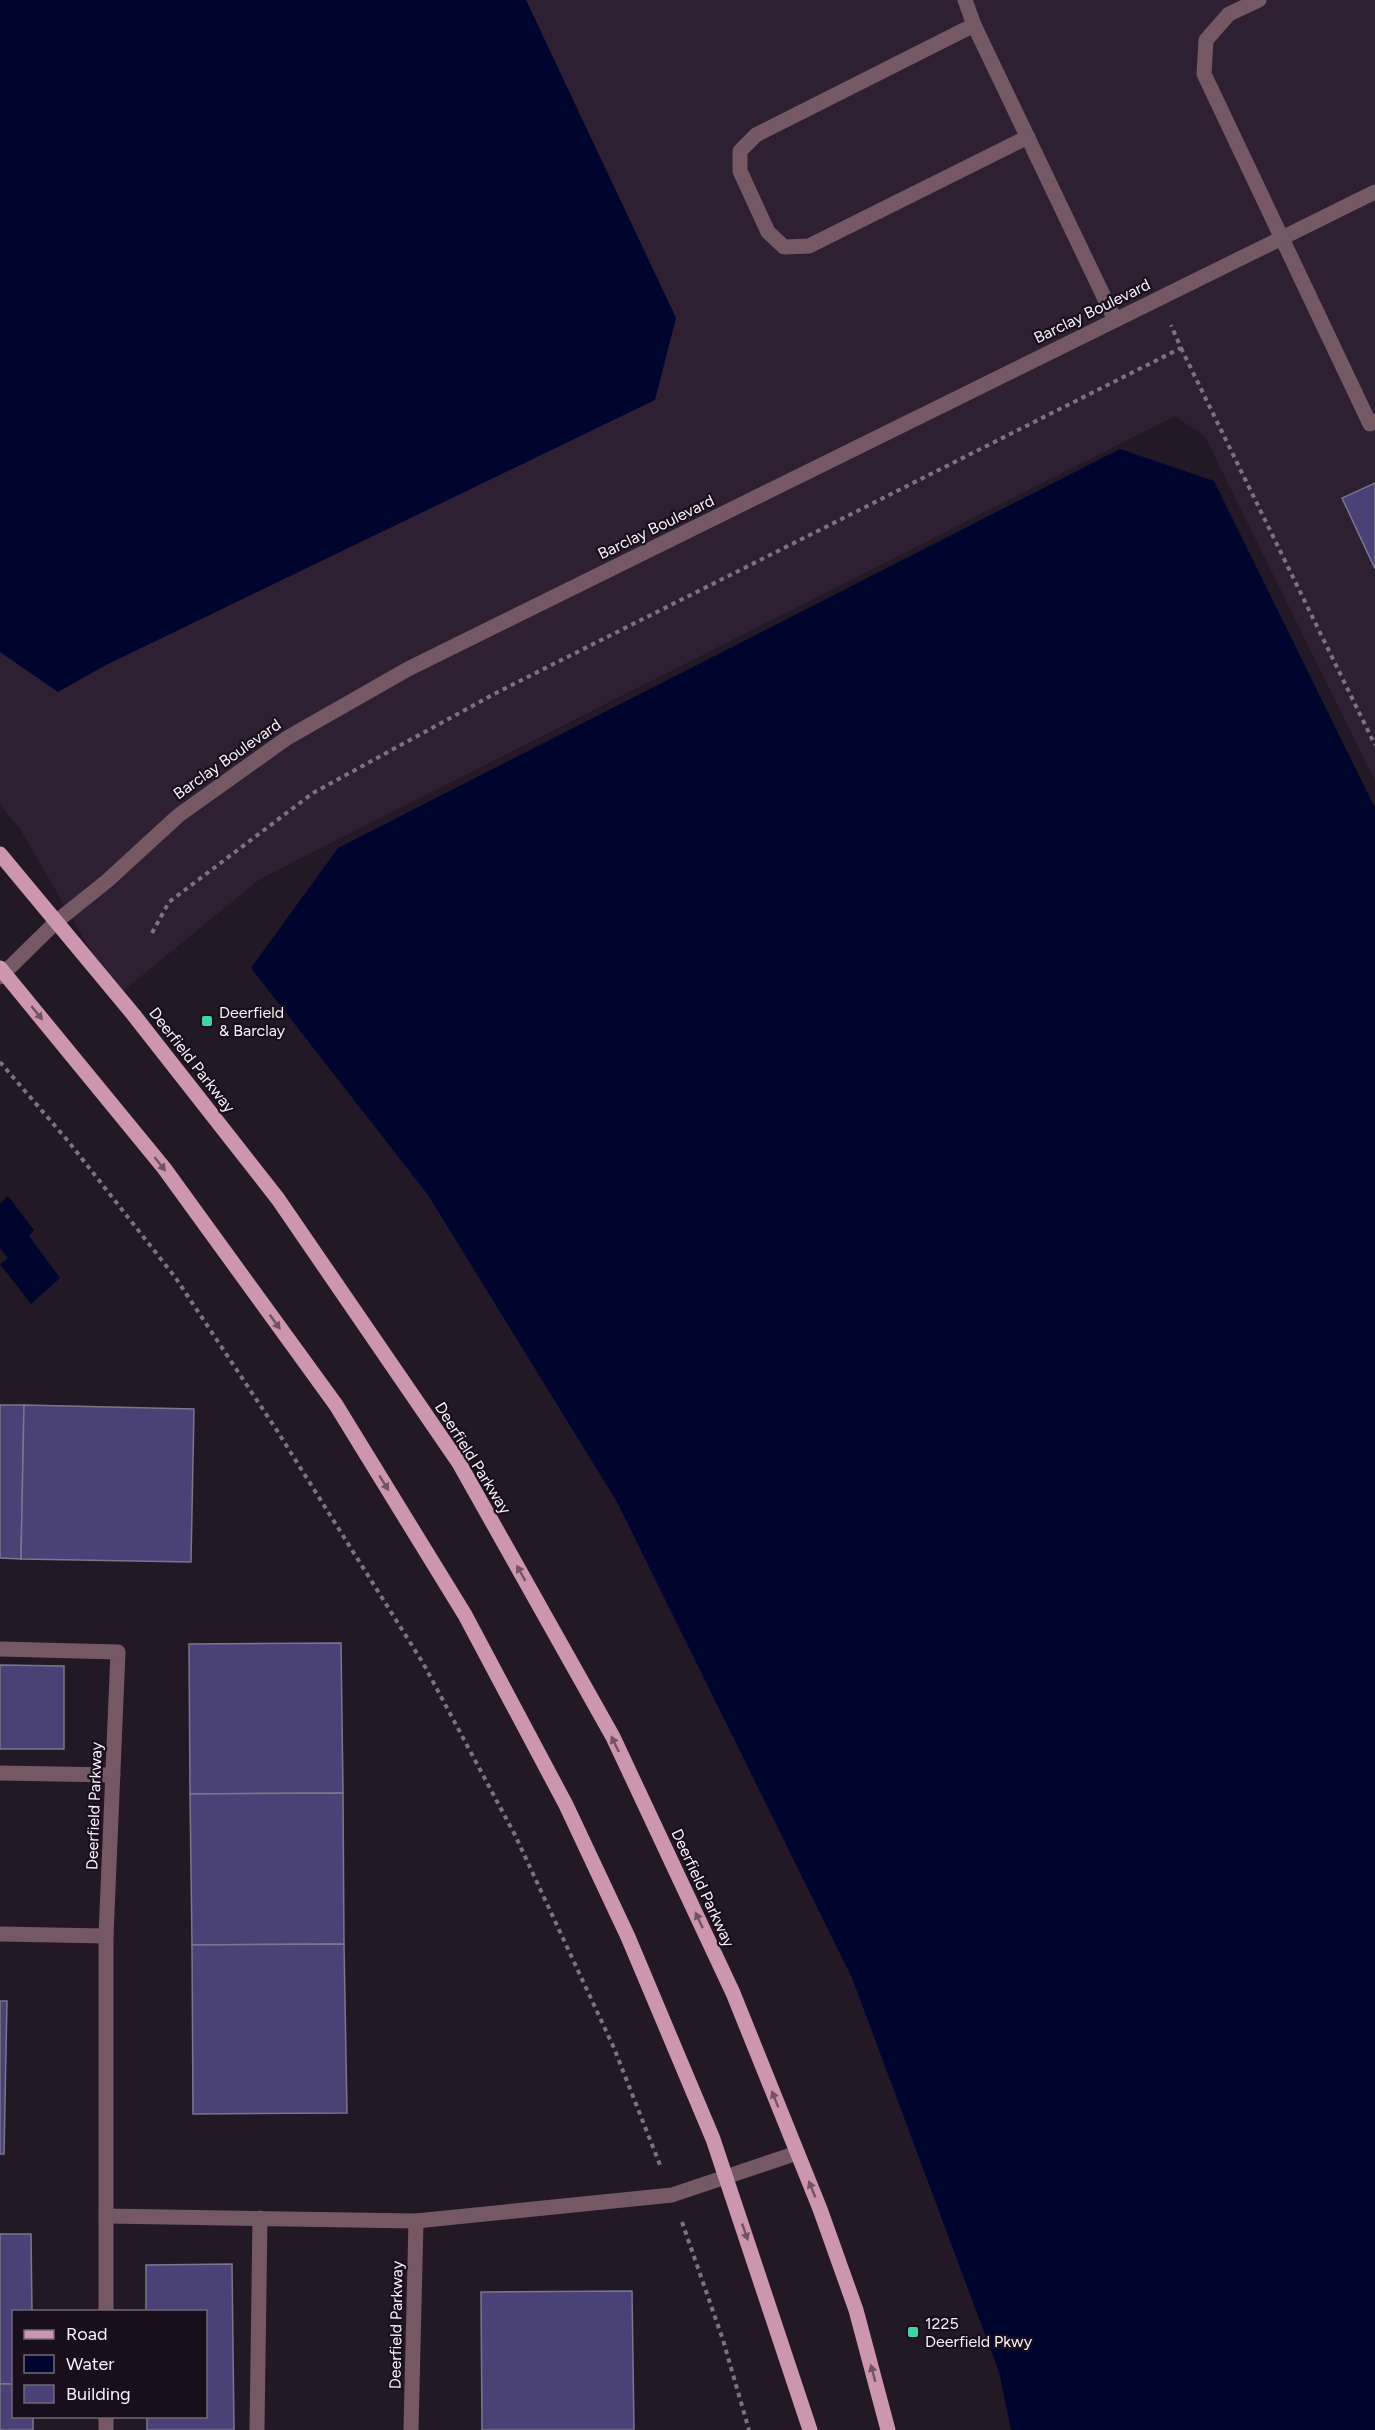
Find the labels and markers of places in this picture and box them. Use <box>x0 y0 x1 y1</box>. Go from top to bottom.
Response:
place label: Deerfield & Barclay <box>219 1003 286 1040</box>
marker: Deerfield & Barclay <box>200 1014 214 1028</box>
place label: 1225 Deerfield Pkwy <box>925 2314 1033 2351</box>
marker: 1225 Deerfield Pkwy <box>906 2325 920 2339</box>

